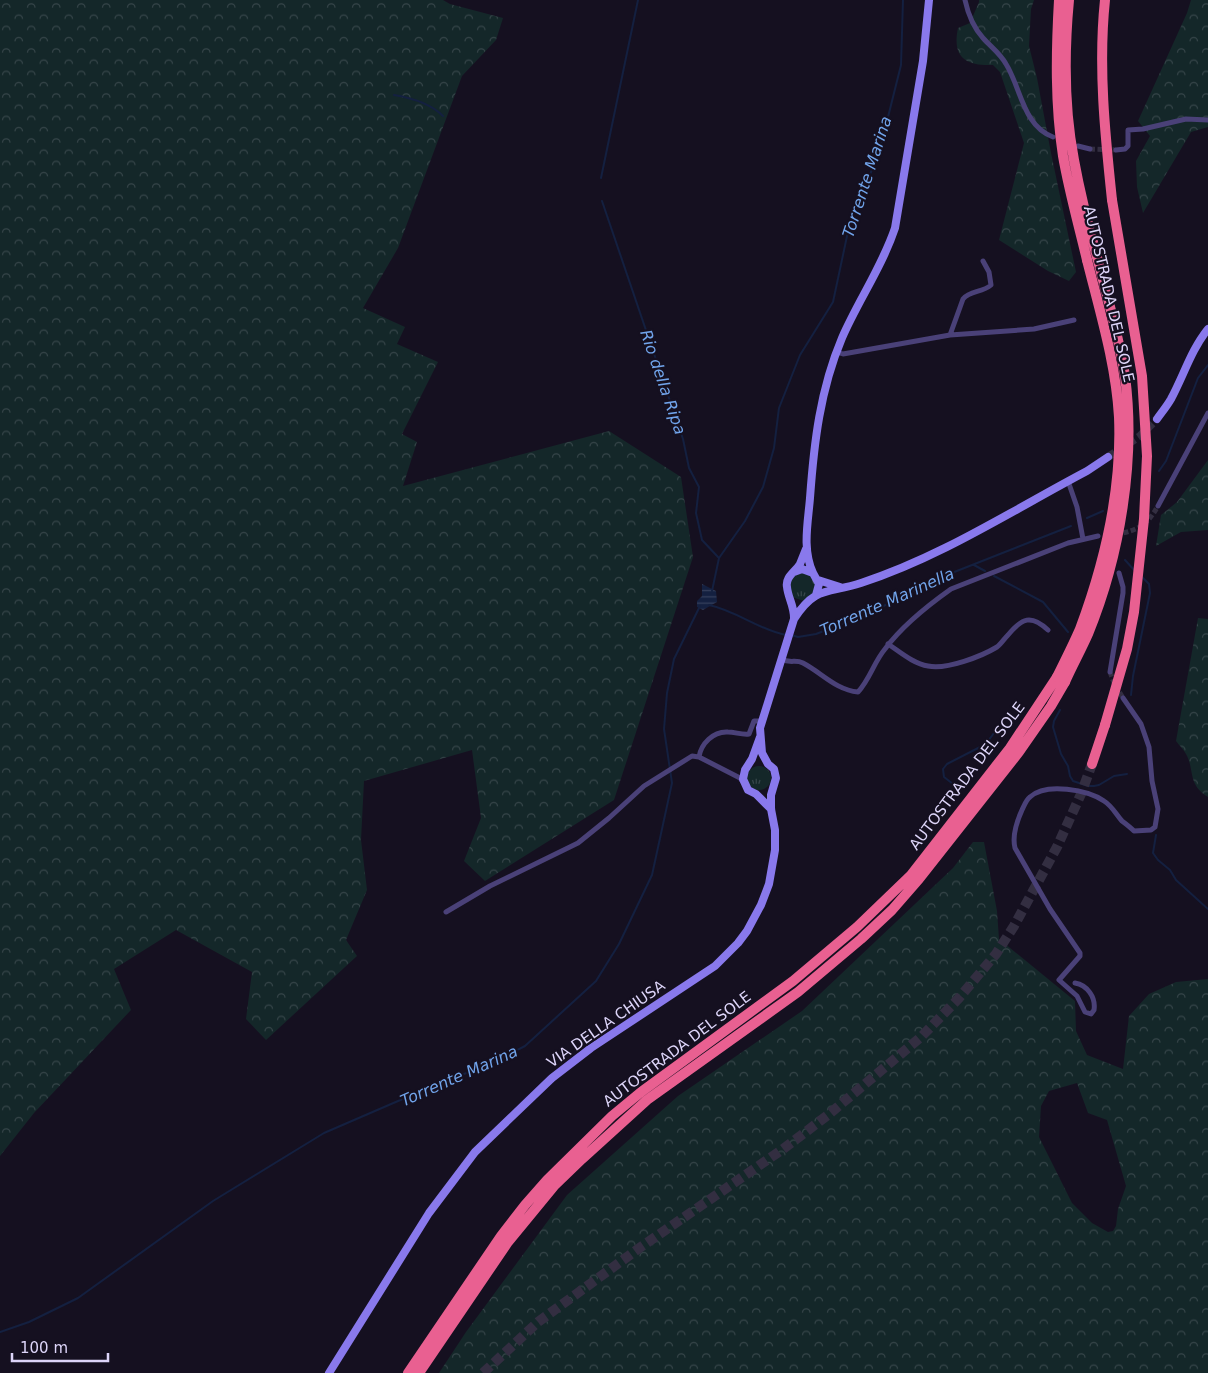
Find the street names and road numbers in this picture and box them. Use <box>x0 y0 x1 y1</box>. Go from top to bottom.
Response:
street label: AUTOSTRADA DEL SOLE <box>1080 204 1138 384</box>
street label: AUTOSTRADA DEL SOLE <box>905 698 1029 854</box>
street label: VIA DELLA CHIUSA <box>543 976 669 1072</box>
street label: AUTOSTRADA DEL SOLE <box>599 987 755 1111</box>

